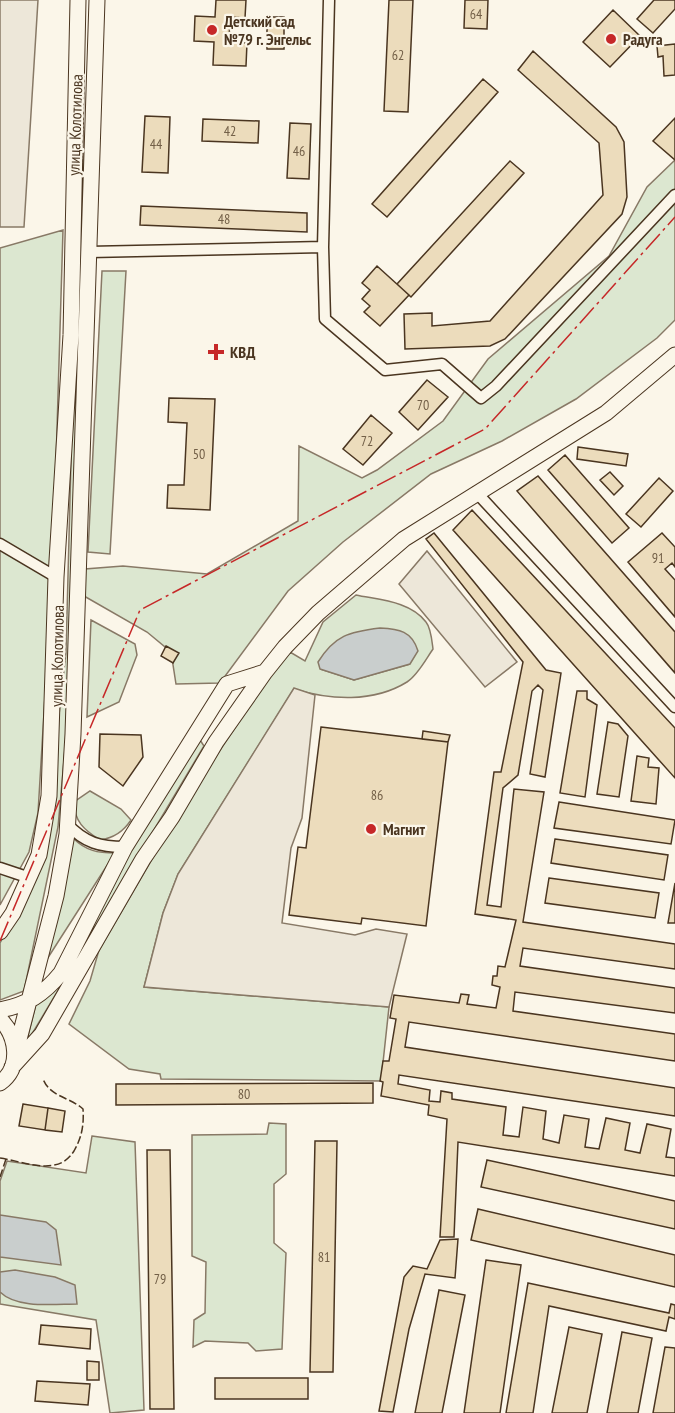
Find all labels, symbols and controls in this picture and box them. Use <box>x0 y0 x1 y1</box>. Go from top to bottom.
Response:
house number: 64 <box>470 5 483 23</box>
place label: Детский сад №79 г. Энгельс <box>224 11 312 49</box>
marker: Детский сад №79 г. Энгельс <box>205 23 219 37</box>
place label: Радуга <box>623 29 663 49</box>
marker: Радуга <box>604 32 618 46</box>
house number: 62 <box>392 46 404 64</box>
street label: улица Колотилова <box>63 74 87 176</box>
house number: 42 <box>224 122 236 140</box>
house number: 44 <box>150 135 163 153</box>
house number: 46 <box>293 142 305 160</box>
house number: 48 <box>218 210 230 228</box>
place label: КВД <box>230 342 255 362</box>
marker: КВД <box>207 343 225 361</box>
house number: 70 <box>417 396 429 414</box>
house number: 72 <box>361 432 373 450</box>
house number: 50 <box>193 445 205 463</box>
house number: 91 <box>652 549 664 567</box>
street label: улица Колотилова <box>46 605 68 707</box>
house number: 86 <box>371 786 383 804</box>
place label: Магнит <box>383 819 425 839</box>
marker: Магнит <box>364 822 378 836</box>
house number: 80 <box>238 1085 250 1103</box>
house number: 81 <box>318 1248 330 1266</box>
house number: 79 <box>154 1270 166 1288</box>

